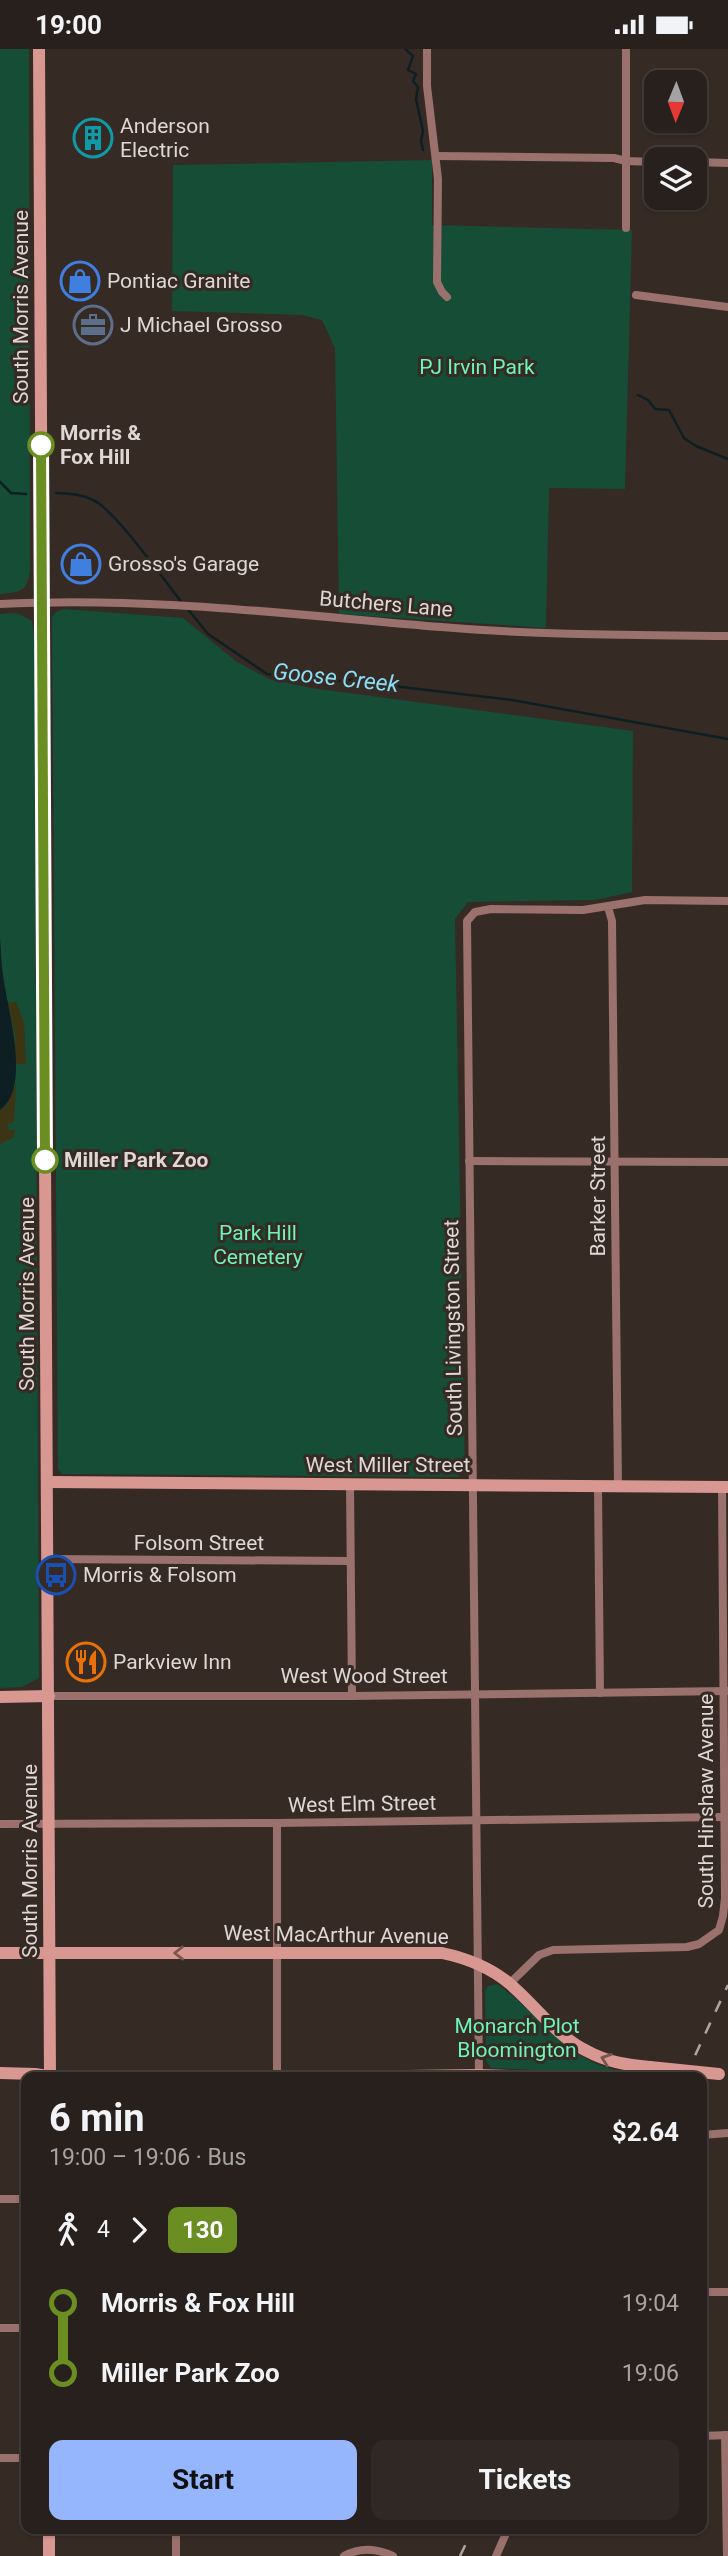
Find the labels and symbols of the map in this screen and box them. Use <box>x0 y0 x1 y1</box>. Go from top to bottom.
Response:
north arrow <box>644 70 707 133</box>
place label: Anderson Electric <box>120 114 210 162</box>
building icon: Anderson Electric <box>72 117 114 159</box>
street label: South Morris Avenue <box>9 210 33 404</box>
shop icon: Pontiac Granite <box>59 260 101 302</box>
place label: Pontiac Granite <box>107 269 250 293</box>
office icon: J Michael Grosso <box>72 304 114 346</box>
place label: J Michael Grosso <box>120 313 283 337</box>
park label: PJ Irvin Park <box>419 355 535 379</box>
place label: Morris & Fox Hill <box>60 421 141 469</box>
marker: Morris & Fox Hill <box>28 432 54 458</box>
shop icon: Grosso's Garage <box>60 543 102 585</box>
place label: Grosso's Garage <box>108 552 259 576</box>
street label: Butchers Lane <box>318 586 454 622</box>
water label: Goose Creek <box>272 658 401 698</box>
street label: Barker Street <box>586 1135 610 1256</box>
marker: Miller Park Zoo <box>32 1147 58 1173</box>
place label: Miller Park Zoo <box>64 1148 208 1172</box>
street label: South Morris Avenue <box>15 1197 39 1391</box>
street label: South Livingston Street <box>439 1219 467 1436</box>
park label: Park Hill Cemetery <box>213 1221 303 1269</box>
street label: West Miller Street <box>306 1453 471 1477</box>
street label: Folsom Street <box>134 1531 264 1555</box>
bus stop icon: Morris & Folsom <box>35 1554 77 1596</box>
place label: Morris & Folsom <box>83 1563 237 1587</box>
restaurant icon: Parkview Inn <box>65 1641 107 1683</box>
place label: Parkview Inn <box>113 1650 232 1674</box>
street label: West Wood Street <box>280 1664 448 1688</box>
street label: South Hinshaw Avenue <box>694 1694 718 1908</box>
street label: South Morris Avenue <box>18 1764 42 1958</box>
street label: West Elm Street <box>288 1791 437 1817</box>
street label: West MacArthur Avenue <box>223 1921 449 1949</box>
one-way arrow <box>173 1945 184 1961</box>
park label: Monarch Plot Bloomington <box>454 2014 580 2062</box>
one-way arrow <box>600 2053 613 2067</box>

